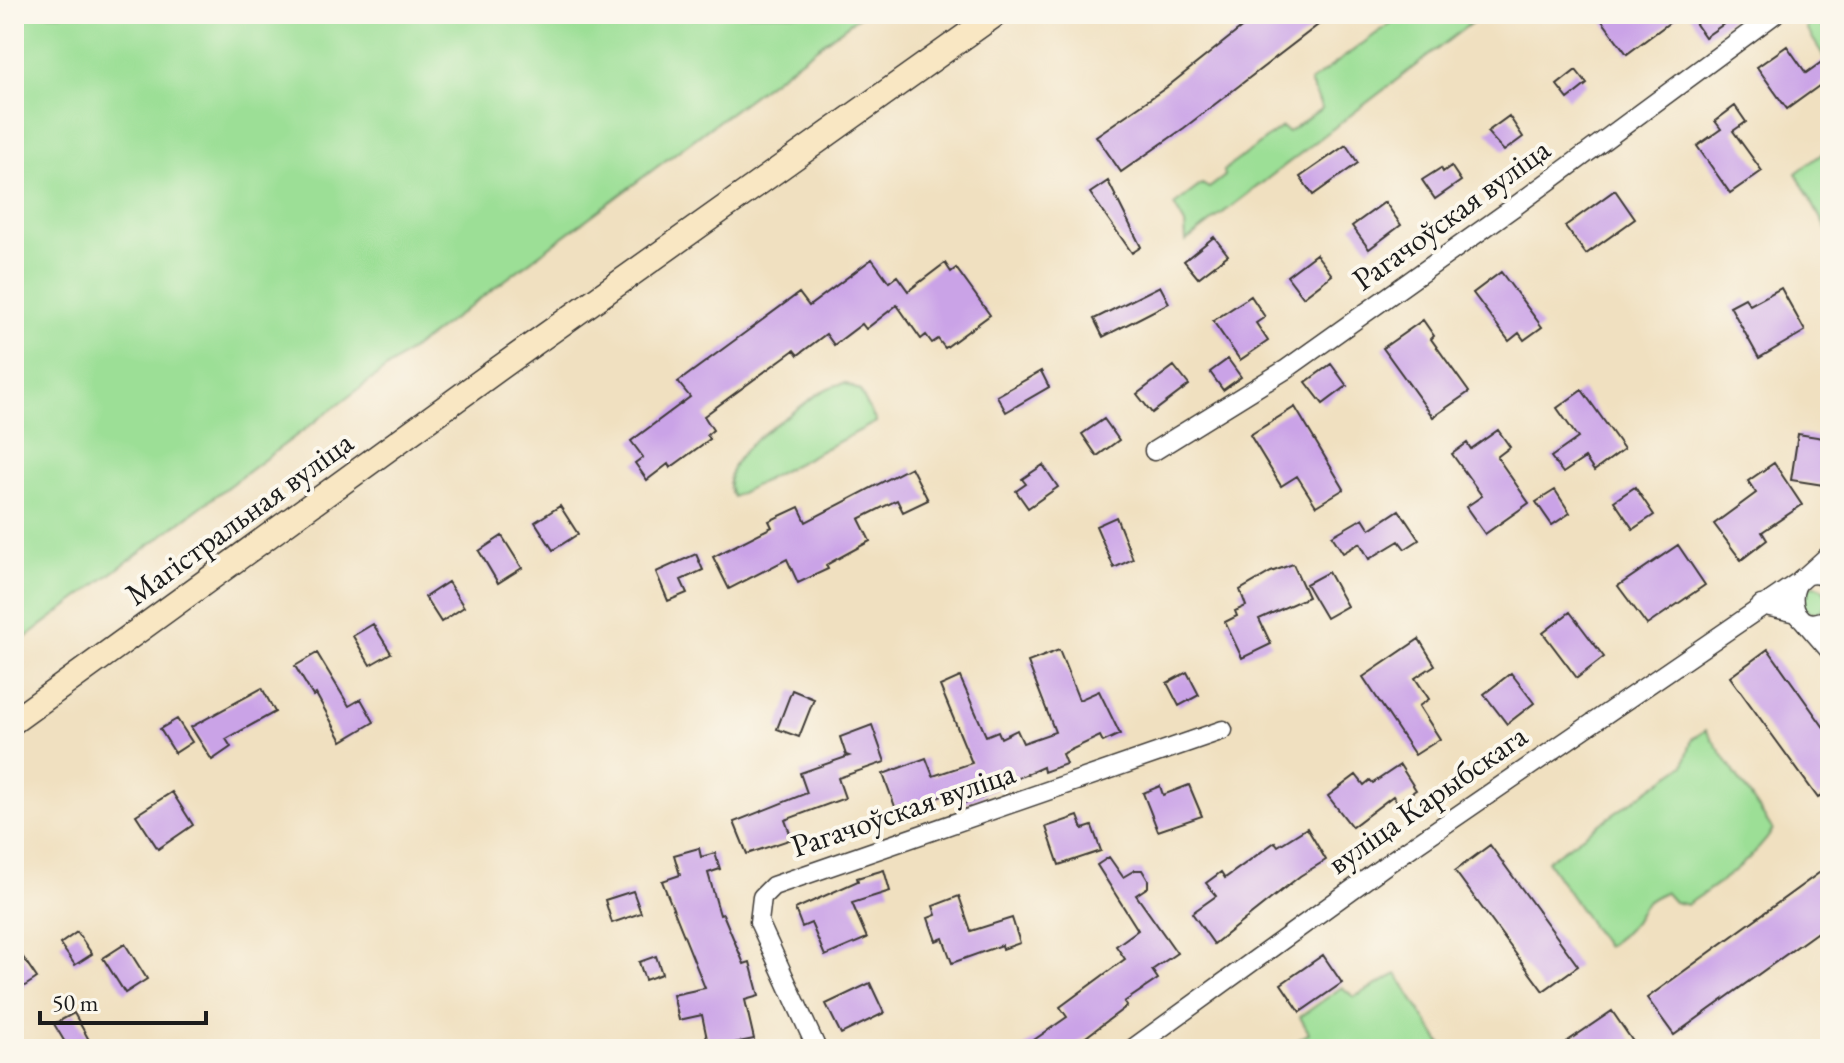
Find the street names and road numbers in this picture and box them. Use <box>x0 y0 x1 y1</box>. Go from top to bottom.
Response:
street label: Рагачоўская вуліца <box>1344 128 1558 300</box>
street label: Магістральная вуліца <box>117 421 361 615</box>
street label: вуліца Карыбскага <box>1319 714 1535 883</box>
street label: Рагачоўская вуліца <box>785 751 1021 867</box>

